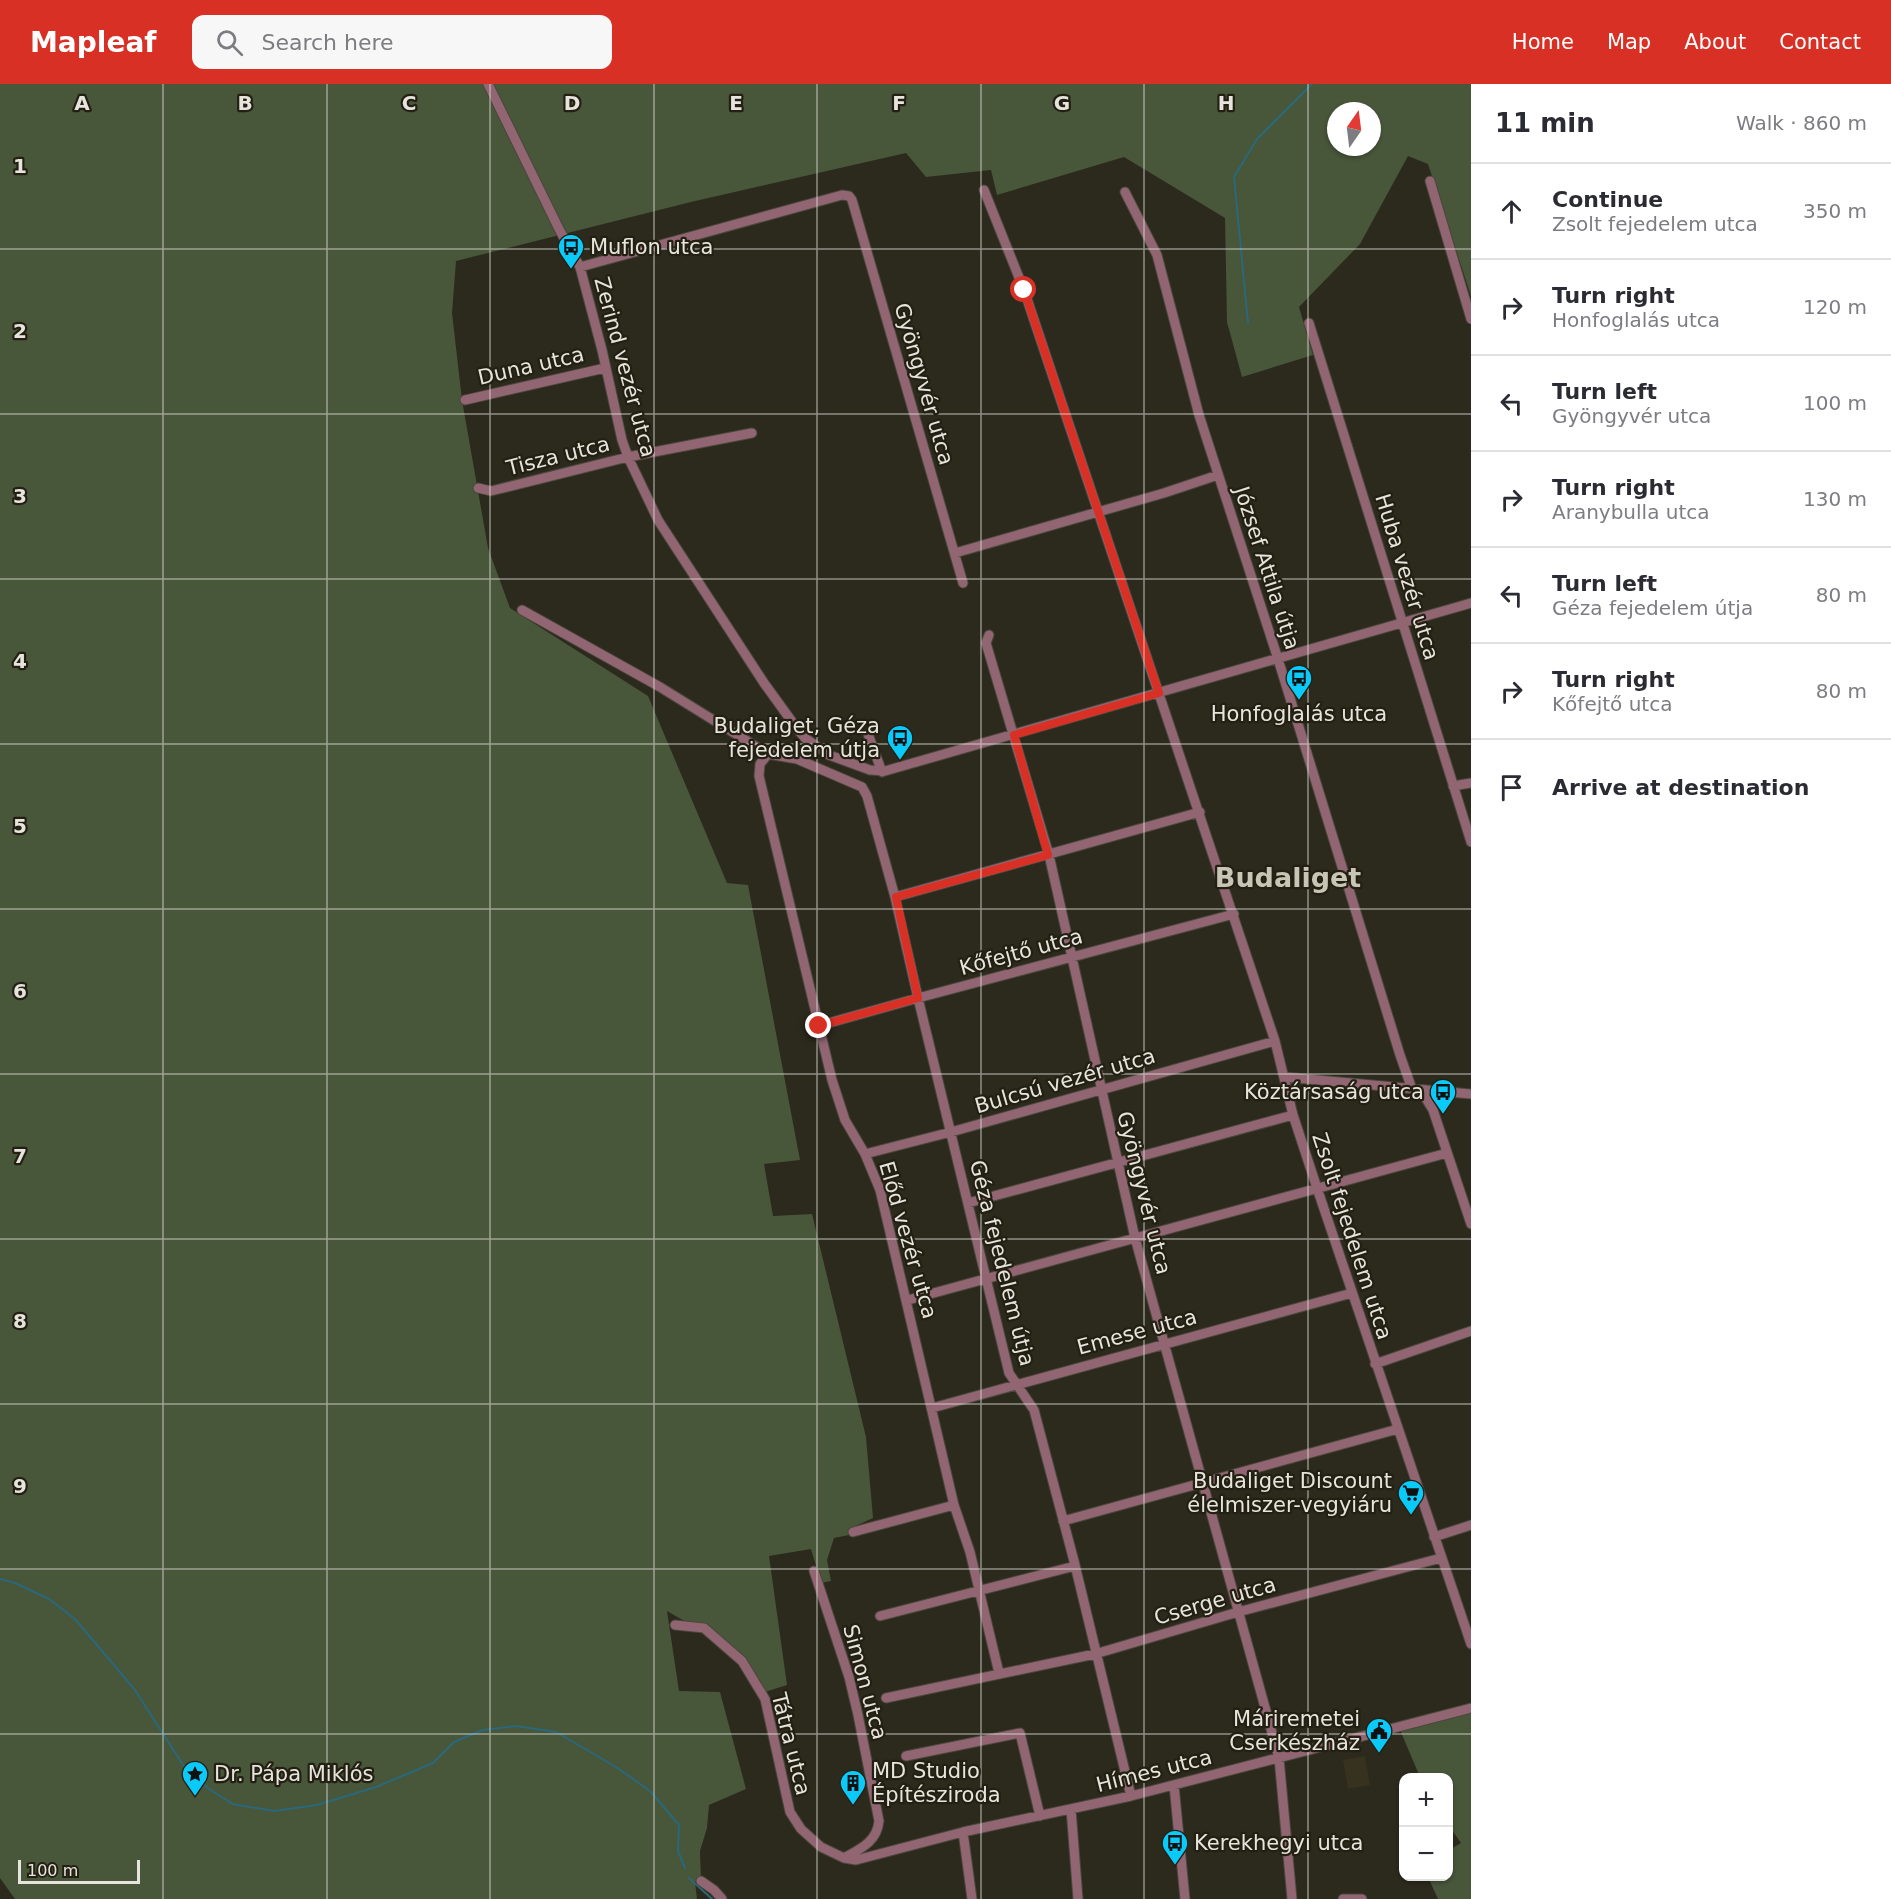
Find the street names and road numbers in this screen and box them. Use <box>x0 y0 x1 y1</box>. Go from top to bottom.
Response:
street label: Zerind vezér utca <box>589 274 661 460</box>
street label: Gyöngyvér utca <box>889 300 959 468</box>
street label: Duna utca <box>476 342 586 390</box>
street label: Tisza utca <box>503 432 612 481</box>
street label: József Attila útja <box>1229 482 1305 653</box>
street label: Huba vezér utca <box>1370 491 1444 663</box>
street label: Kőfejtő utca <box>957 924 1085 980</box>
street label: Bulcsú vezér utca <box>972 1044 1158 1118</box>
street label: Gyöngyvér utca <box>1112 1109 1176 1277</box>
street label: Zsolt fejedelem utca <box>1307 1130 1397 1342</box>
street label: Géza fejedelem útja <box>965 1158 1039 1368</box>
street label: Előd vezér utca <box>874 1159 942 1321</box>
street label: Emese utca <box>1074 1304 1200 1360</box>
street label: Cserge utca <box>1151 1572 1279 1630</box>
street label: Simon utca <box>838 1622 892 1742</box>
street label: Tátra utca <box>766 1689 815 1798</box>
street label: Hímes utca <box>1094 1745 1214 1797</box>

